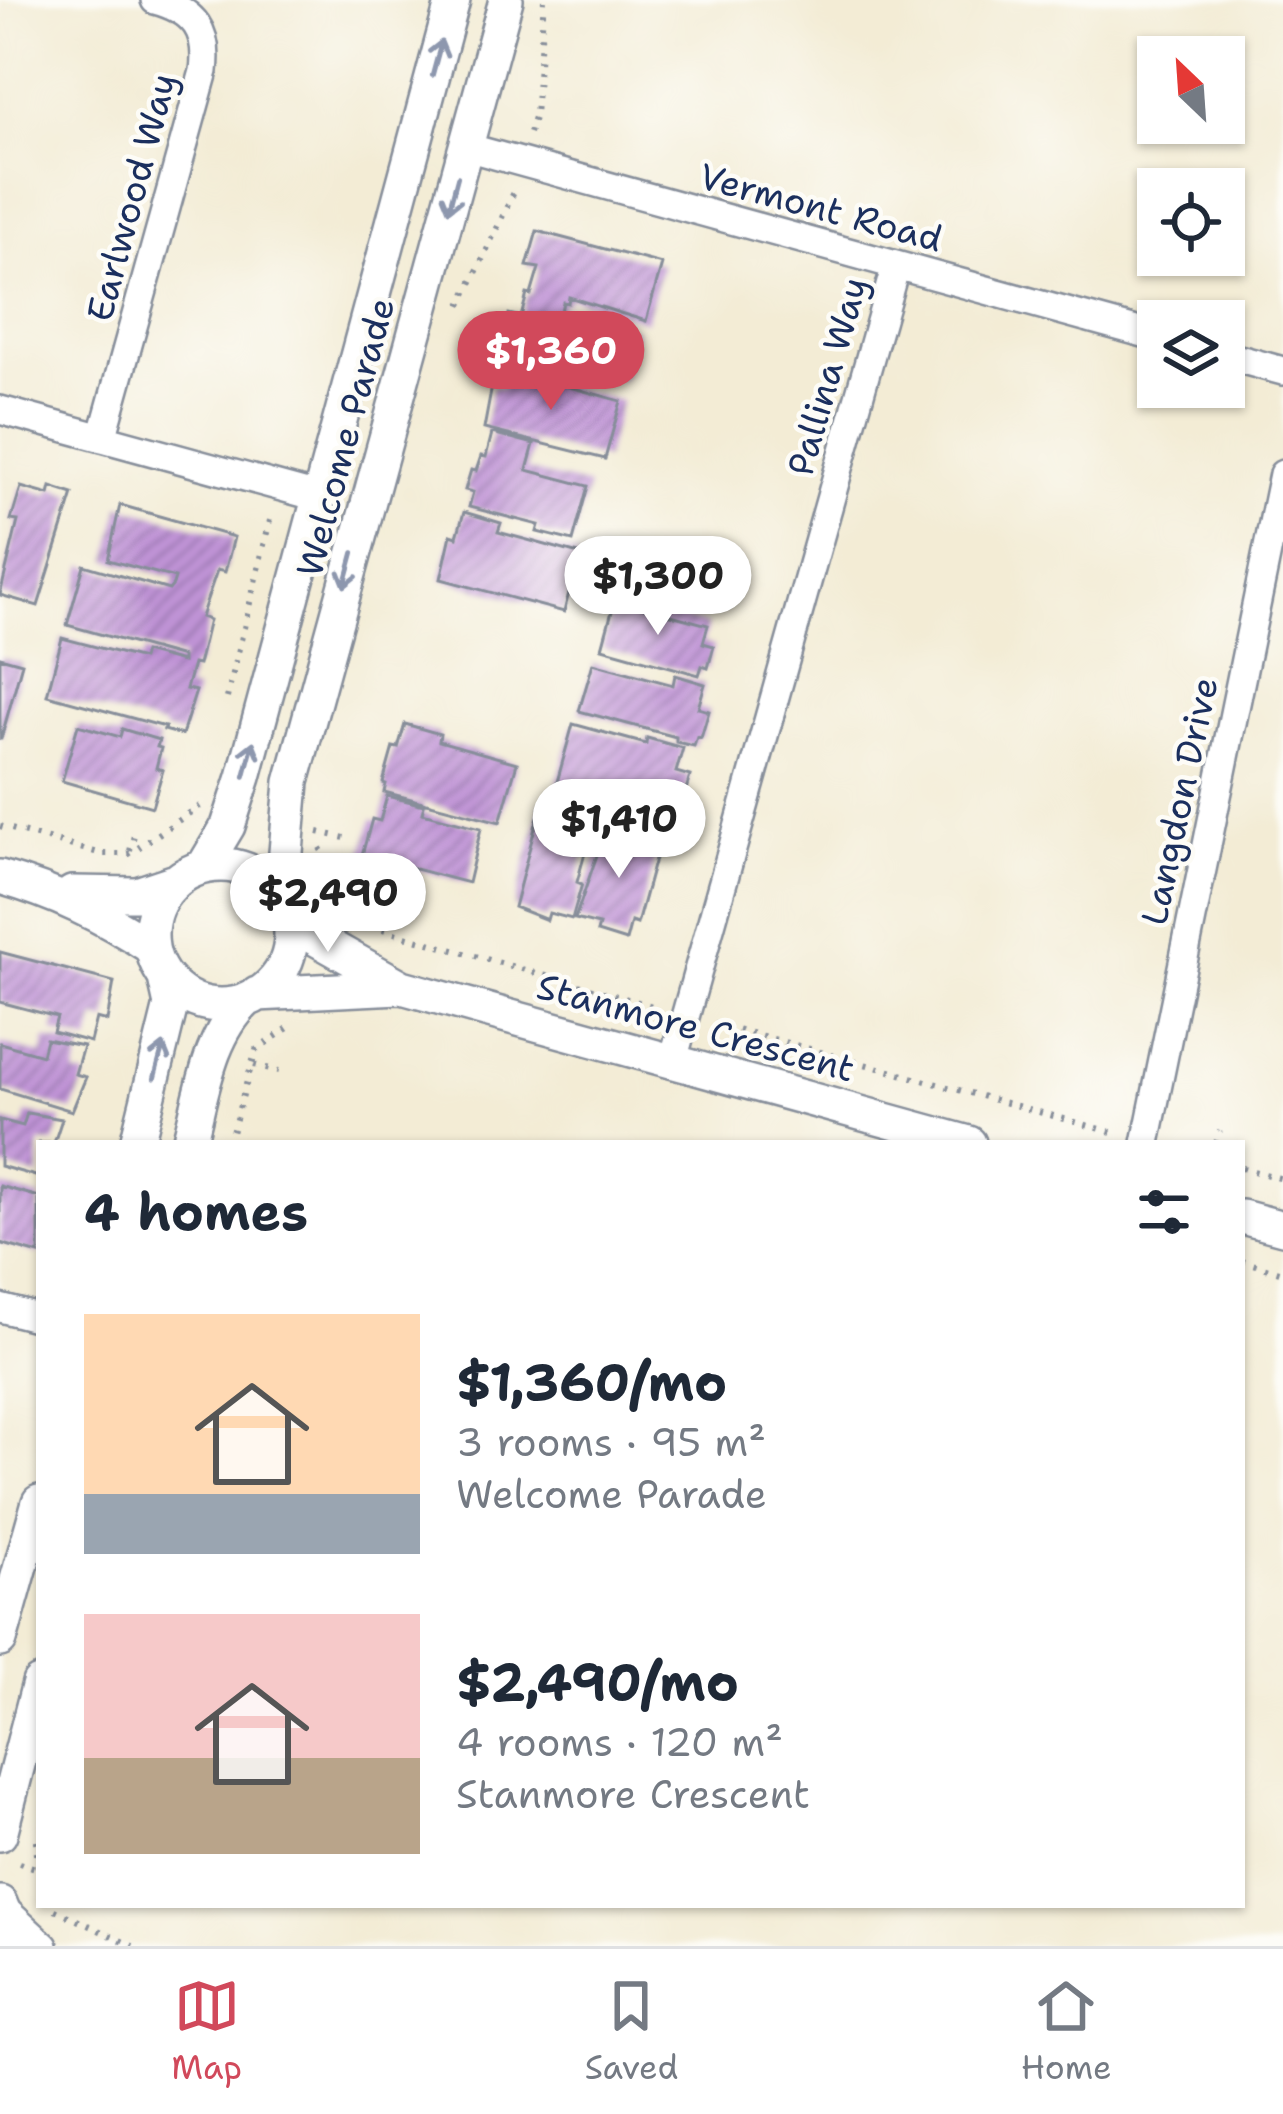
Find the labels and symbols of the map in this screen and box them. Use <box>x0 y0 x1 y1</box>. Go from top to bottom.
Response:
north arrow <box>1137 36 1245 144</box>
one-way arrow <box>428 39 450 77</box>
street label: Earlwood Way <box>75 68 188 327</box>
street label: Vermont Road <box>694 152 948 263</box>
one-way arrow <box>441 174 463 212</box>
street label: Pallina Way <box>776 271 879 481</box>
street label: Welcome Parade <box>285 292 406 582</box>
pin: $1,360 <box>453 311 649 413</box>
pin: $1,300 <box>560 536 756 638</box>
one-way arrow <box>337 550 359 588</box>
street label: Langdon Drive <box>1129 673 1230 929</box>
one-way arrow <box>239 740 261 778</box>
pin: $1,410 <box>521 779 717 881</box>
pin: $2,490 <box>230 853 426 955</box>
street label: Stanmore Crescent <box>532 962 860 1093</box>
one-way arrow <box>149 1043 171 1081</box>

